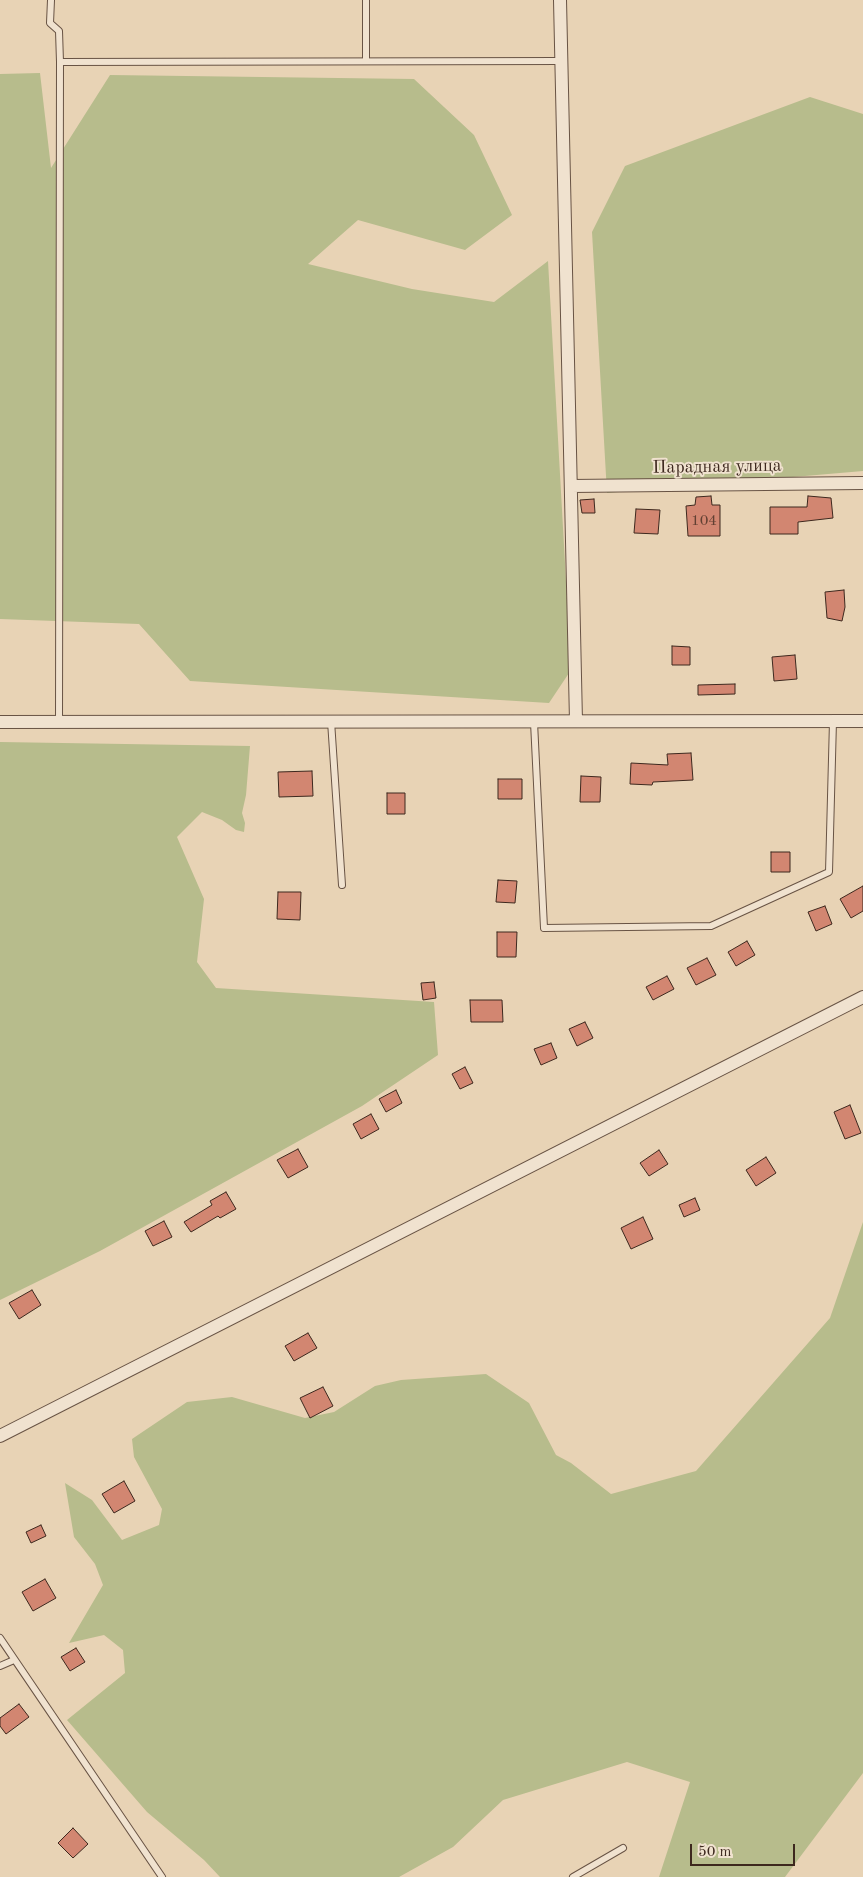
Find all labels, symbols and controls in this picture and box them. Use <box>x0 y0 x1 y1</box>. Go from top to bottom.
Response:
street label: Парадная улица <box>652 455 782 479</box>
house number: 104 <box>691 512 717 530</box>
scale bar <box>693 1834 798 1866</box>
text: 50 m <box>698 1845 732 1860</box>

